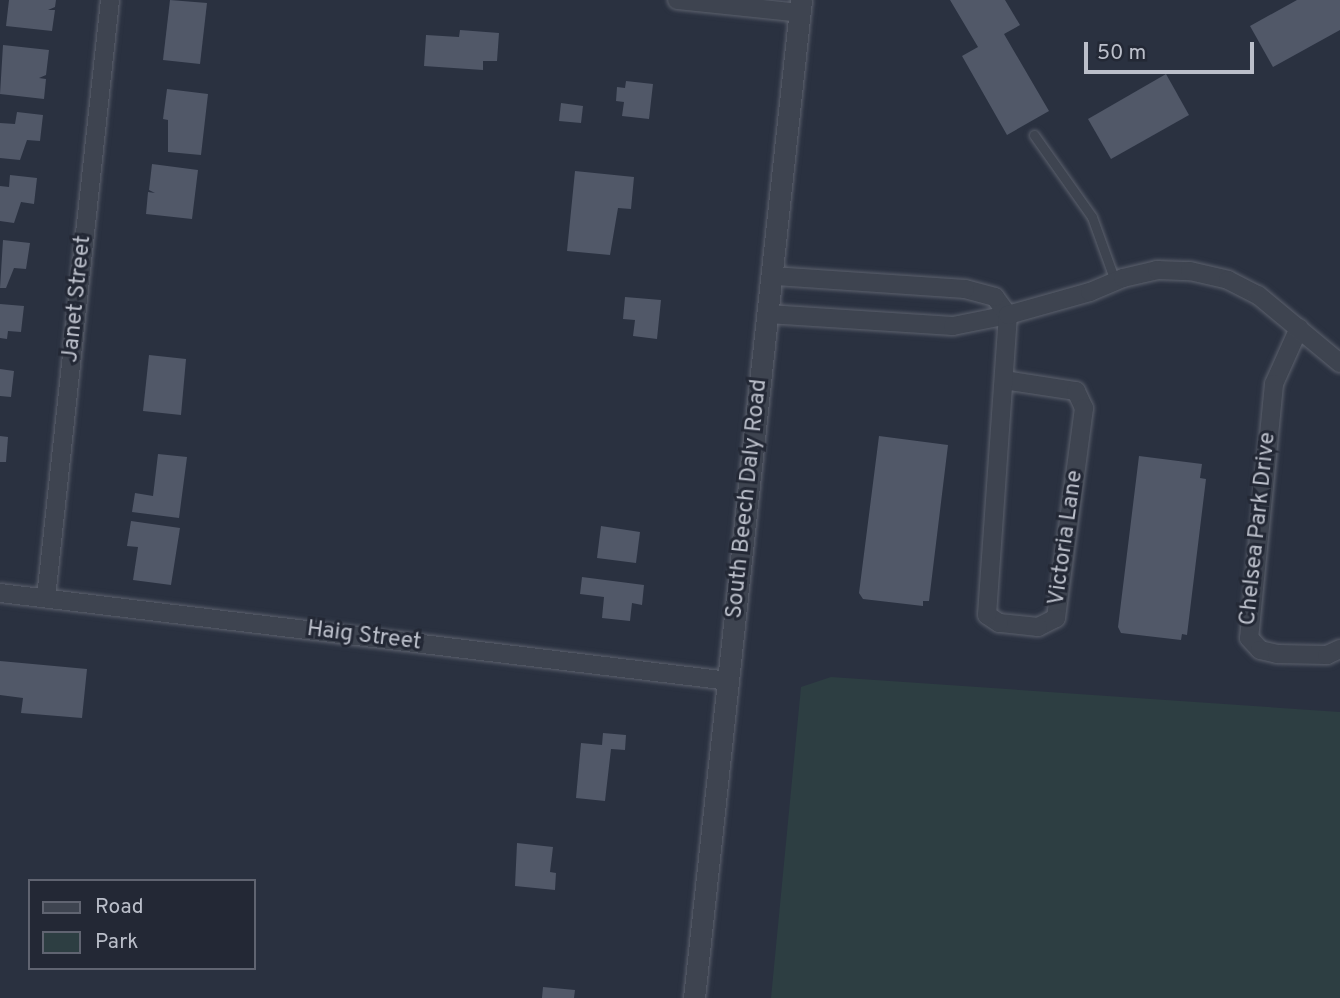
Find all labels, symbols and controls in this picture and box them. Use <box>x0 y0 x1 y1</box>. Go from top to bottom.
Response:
scale bar <box>1088 28 1258 72</box>
text: 50 m <box>1097 40 1146 67</box>
street label: Janet Street <box>58 234 98 364</box>
street label: South Beech Daly Road <box>722 378 774 620</box>
street label: Chelsea Park Drive <box>1235 431 1283 627</box>
street label: Victoria Lane <box>1044 469 1090 607</box>
street label: Haig Street <box>305 616 423 658</box>
legend <box>28 879 256 970</box>
text: Road <box>95 894 144 921</box>
text: Park <box>95 929 138 956</box>

